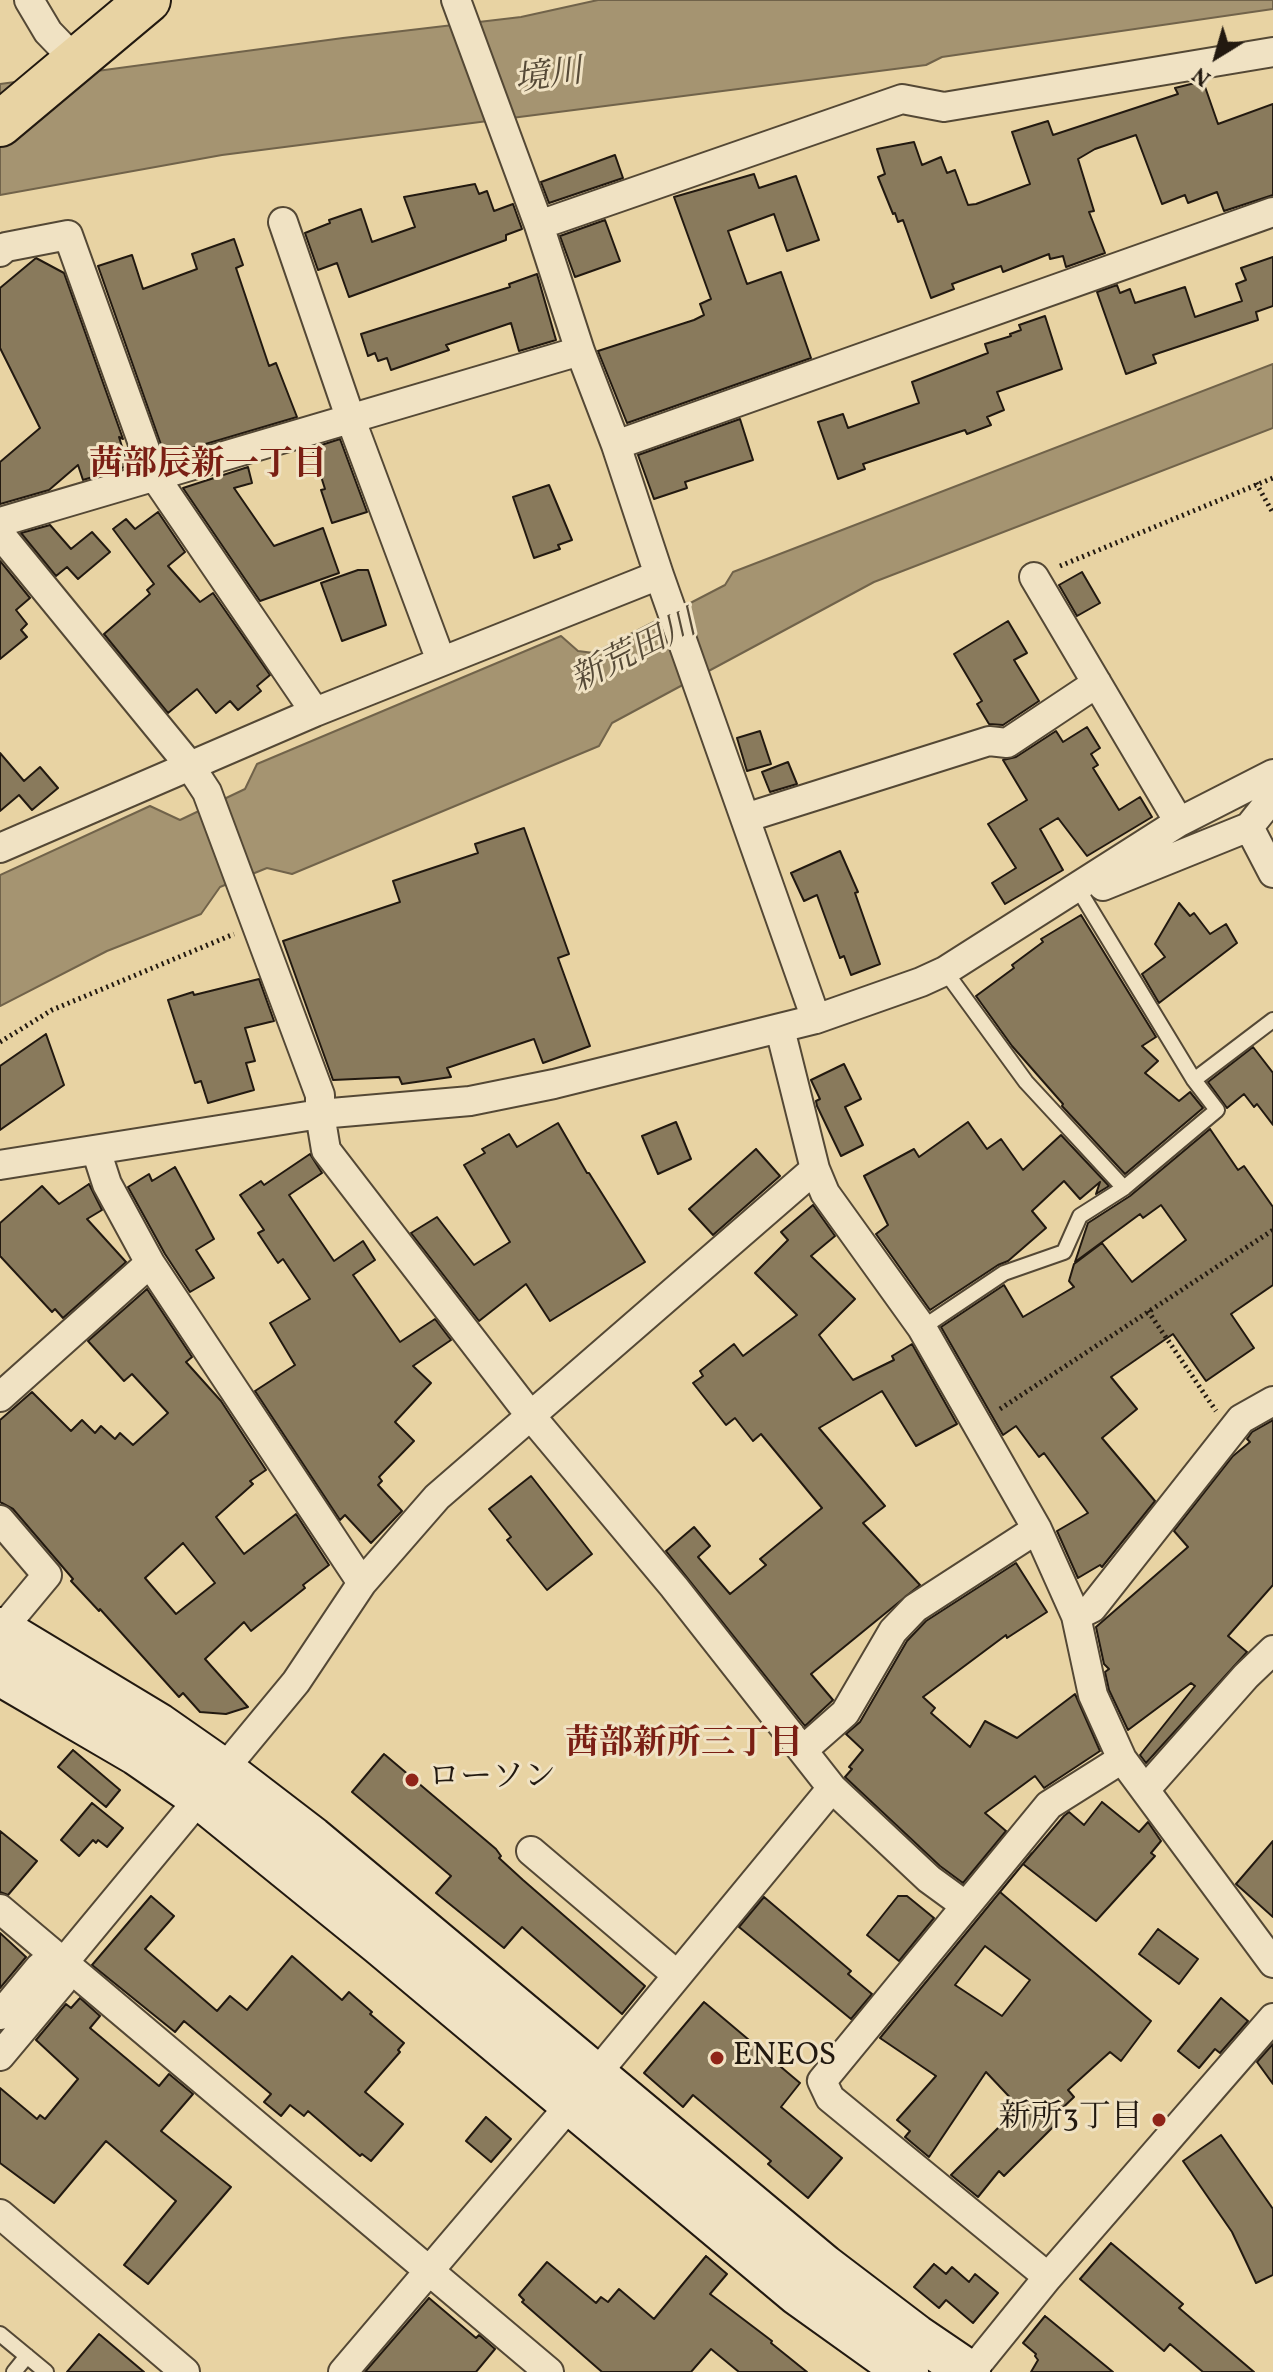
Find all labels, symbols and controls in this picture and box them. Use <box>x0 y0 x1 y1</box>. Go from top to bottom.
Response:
north arrow <box>1177 16 1257 96</box>
water label: 境川 <box>512 54 586 104</box>
text: N <box>1187 58 1218 93</box>
district label: 茜部辰新一丁目 <box>89 448 327 488</box>
water label: 新荒田川 <box>565 606 705 704</box>
district label: 茜部新所三丁目 <box>565 1727 803 1767</box>
place label: ローソン <box>428 1761 556 1799</box>
marker: ローソン <box>403 1771 421 1789</box>
place label: ENEOS <box>733 2039 836 2077</box>
marker: ENEOS <box>708 2049 726 2067</box>
place label: 新所3丁目 <box>999 2101 1143 2139</box>
marker: 新所3丁目 <box>1150 2111 1168 2129</box>

